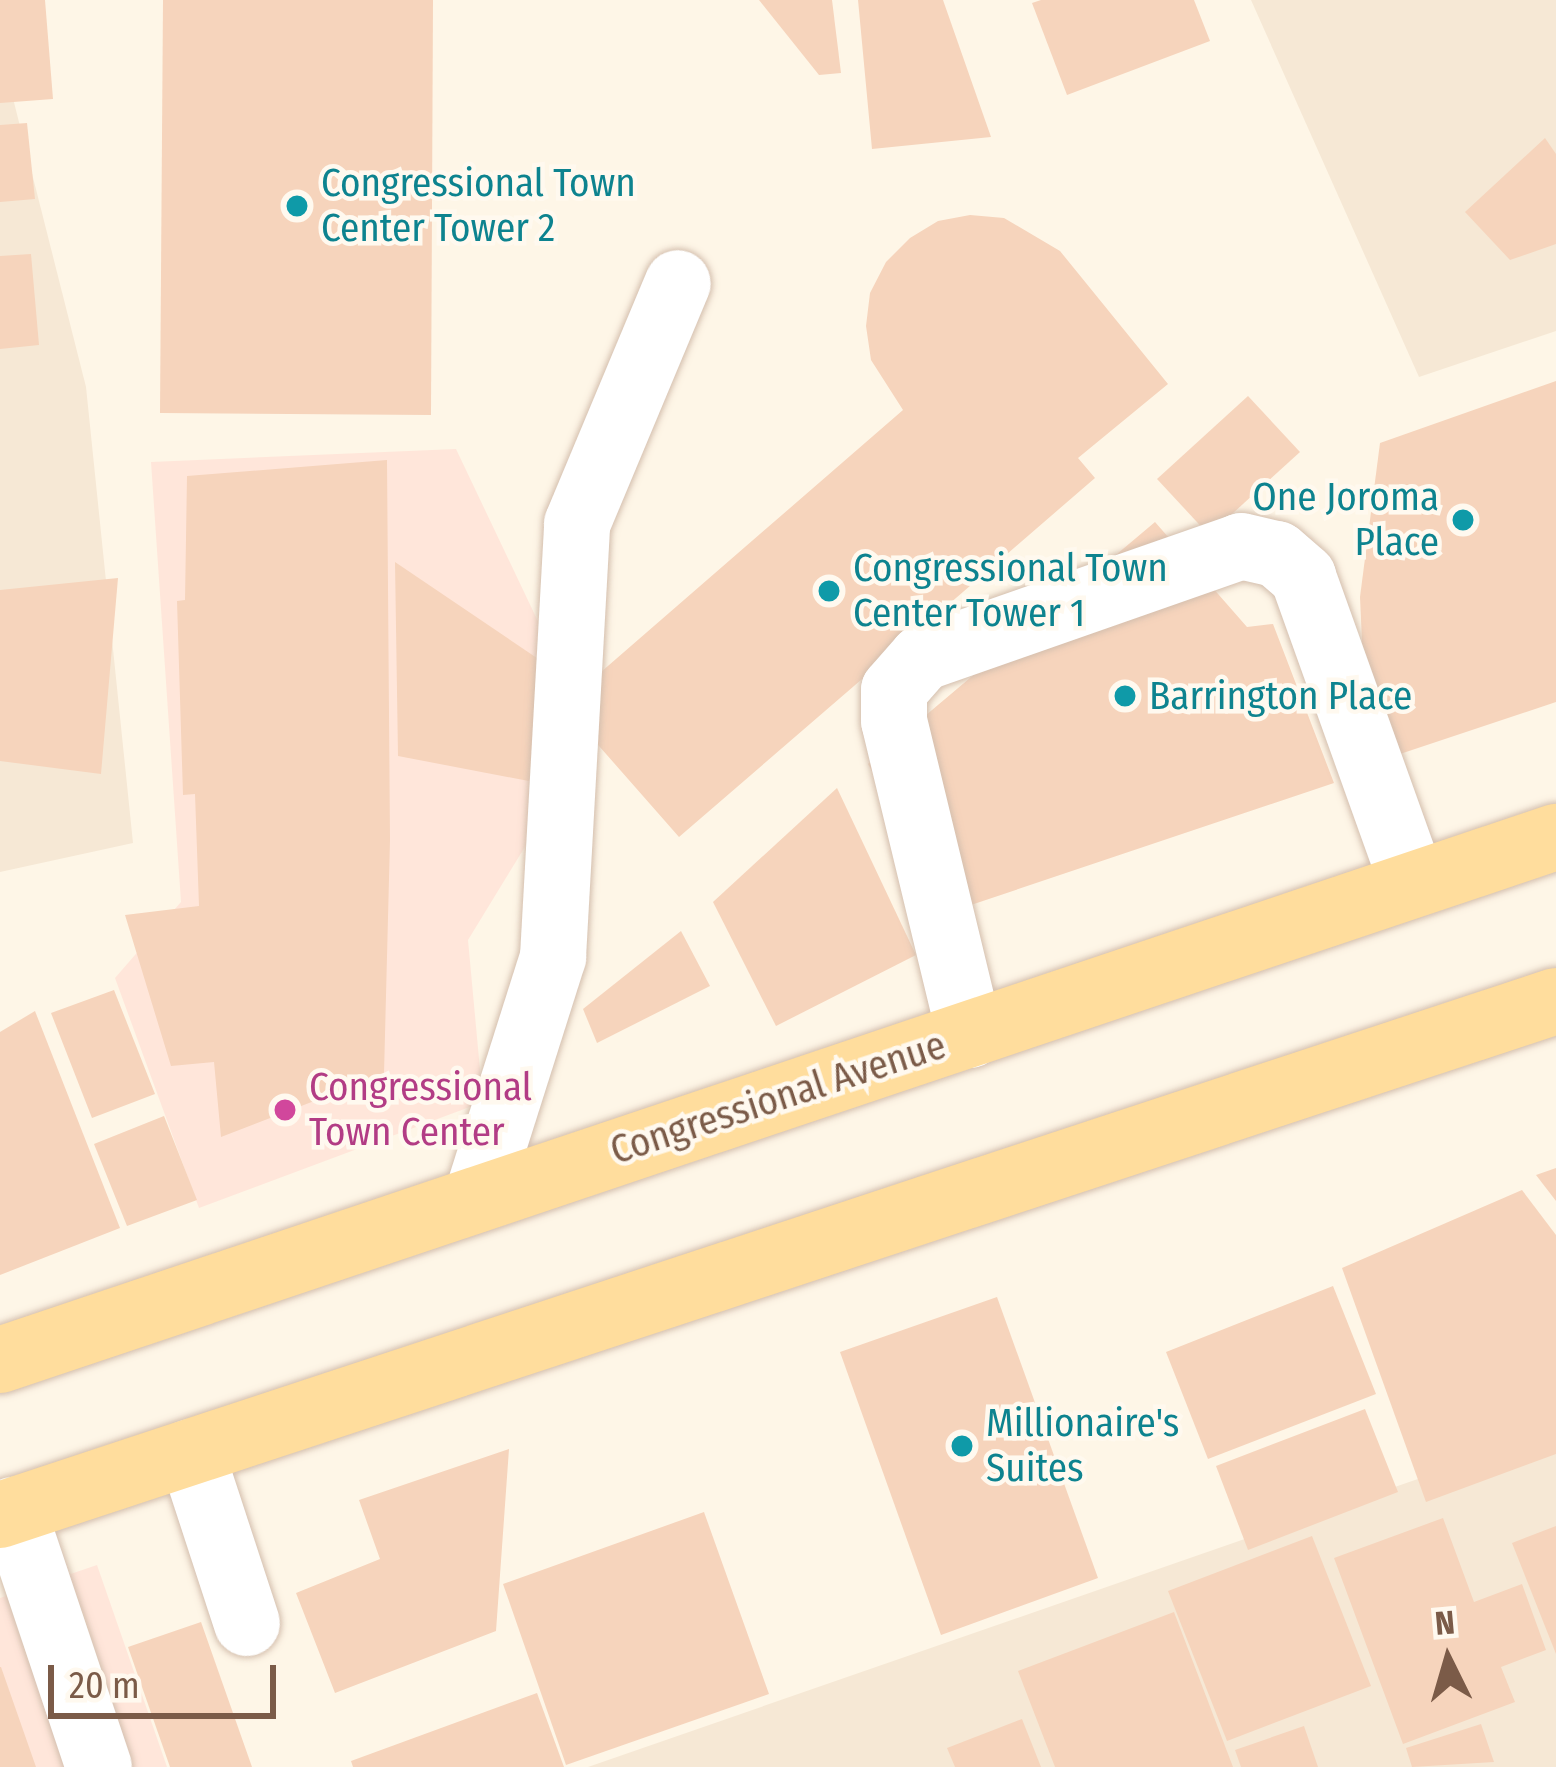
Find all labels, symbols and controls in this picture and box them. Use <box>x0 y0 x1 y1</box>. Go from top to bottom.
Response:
place label: Congressional Town Center Tower 2 <box>321 161 636 252</box>
marker: Congressional Town Center Tower 2 <box>284 193 310 219</box>
place label: One Joroma Place <box>1252 475 1439 566</box>
marker: One Joroma Place <box>1450 507 1476 533</box>
place label: Congressional Town Center Tower 1 <box>853 546 1168 637</box>
marker: Congressional Town Center Tower 1 <box>816 578 842 604</box>
place label: Barrington Place <box>1149 673 1412 719</box>
marker: Barrington Place <box>1112 683 1138 709</box>
street label: Congressional Avenue <box>605 1022 951 1174</box>
place label: Congressional Town Center <box>309 1065 532 1156</box>
marker: Congressional Town Center <box>272 1097 298 1123</box>
place label: Millionaire's Suites <box>986 1401 1180 1492</box>
marker: Millionaire's Suites <box>949 1433 975 1459</box>
north arrow <box>1388 1599 1508 1719</box>
text: N <box>1433 1602 1456 1644</box>
scale bar <box>54 1641 282 1715</box>
text: 20 m <box>69 1664 140 1708</box>

